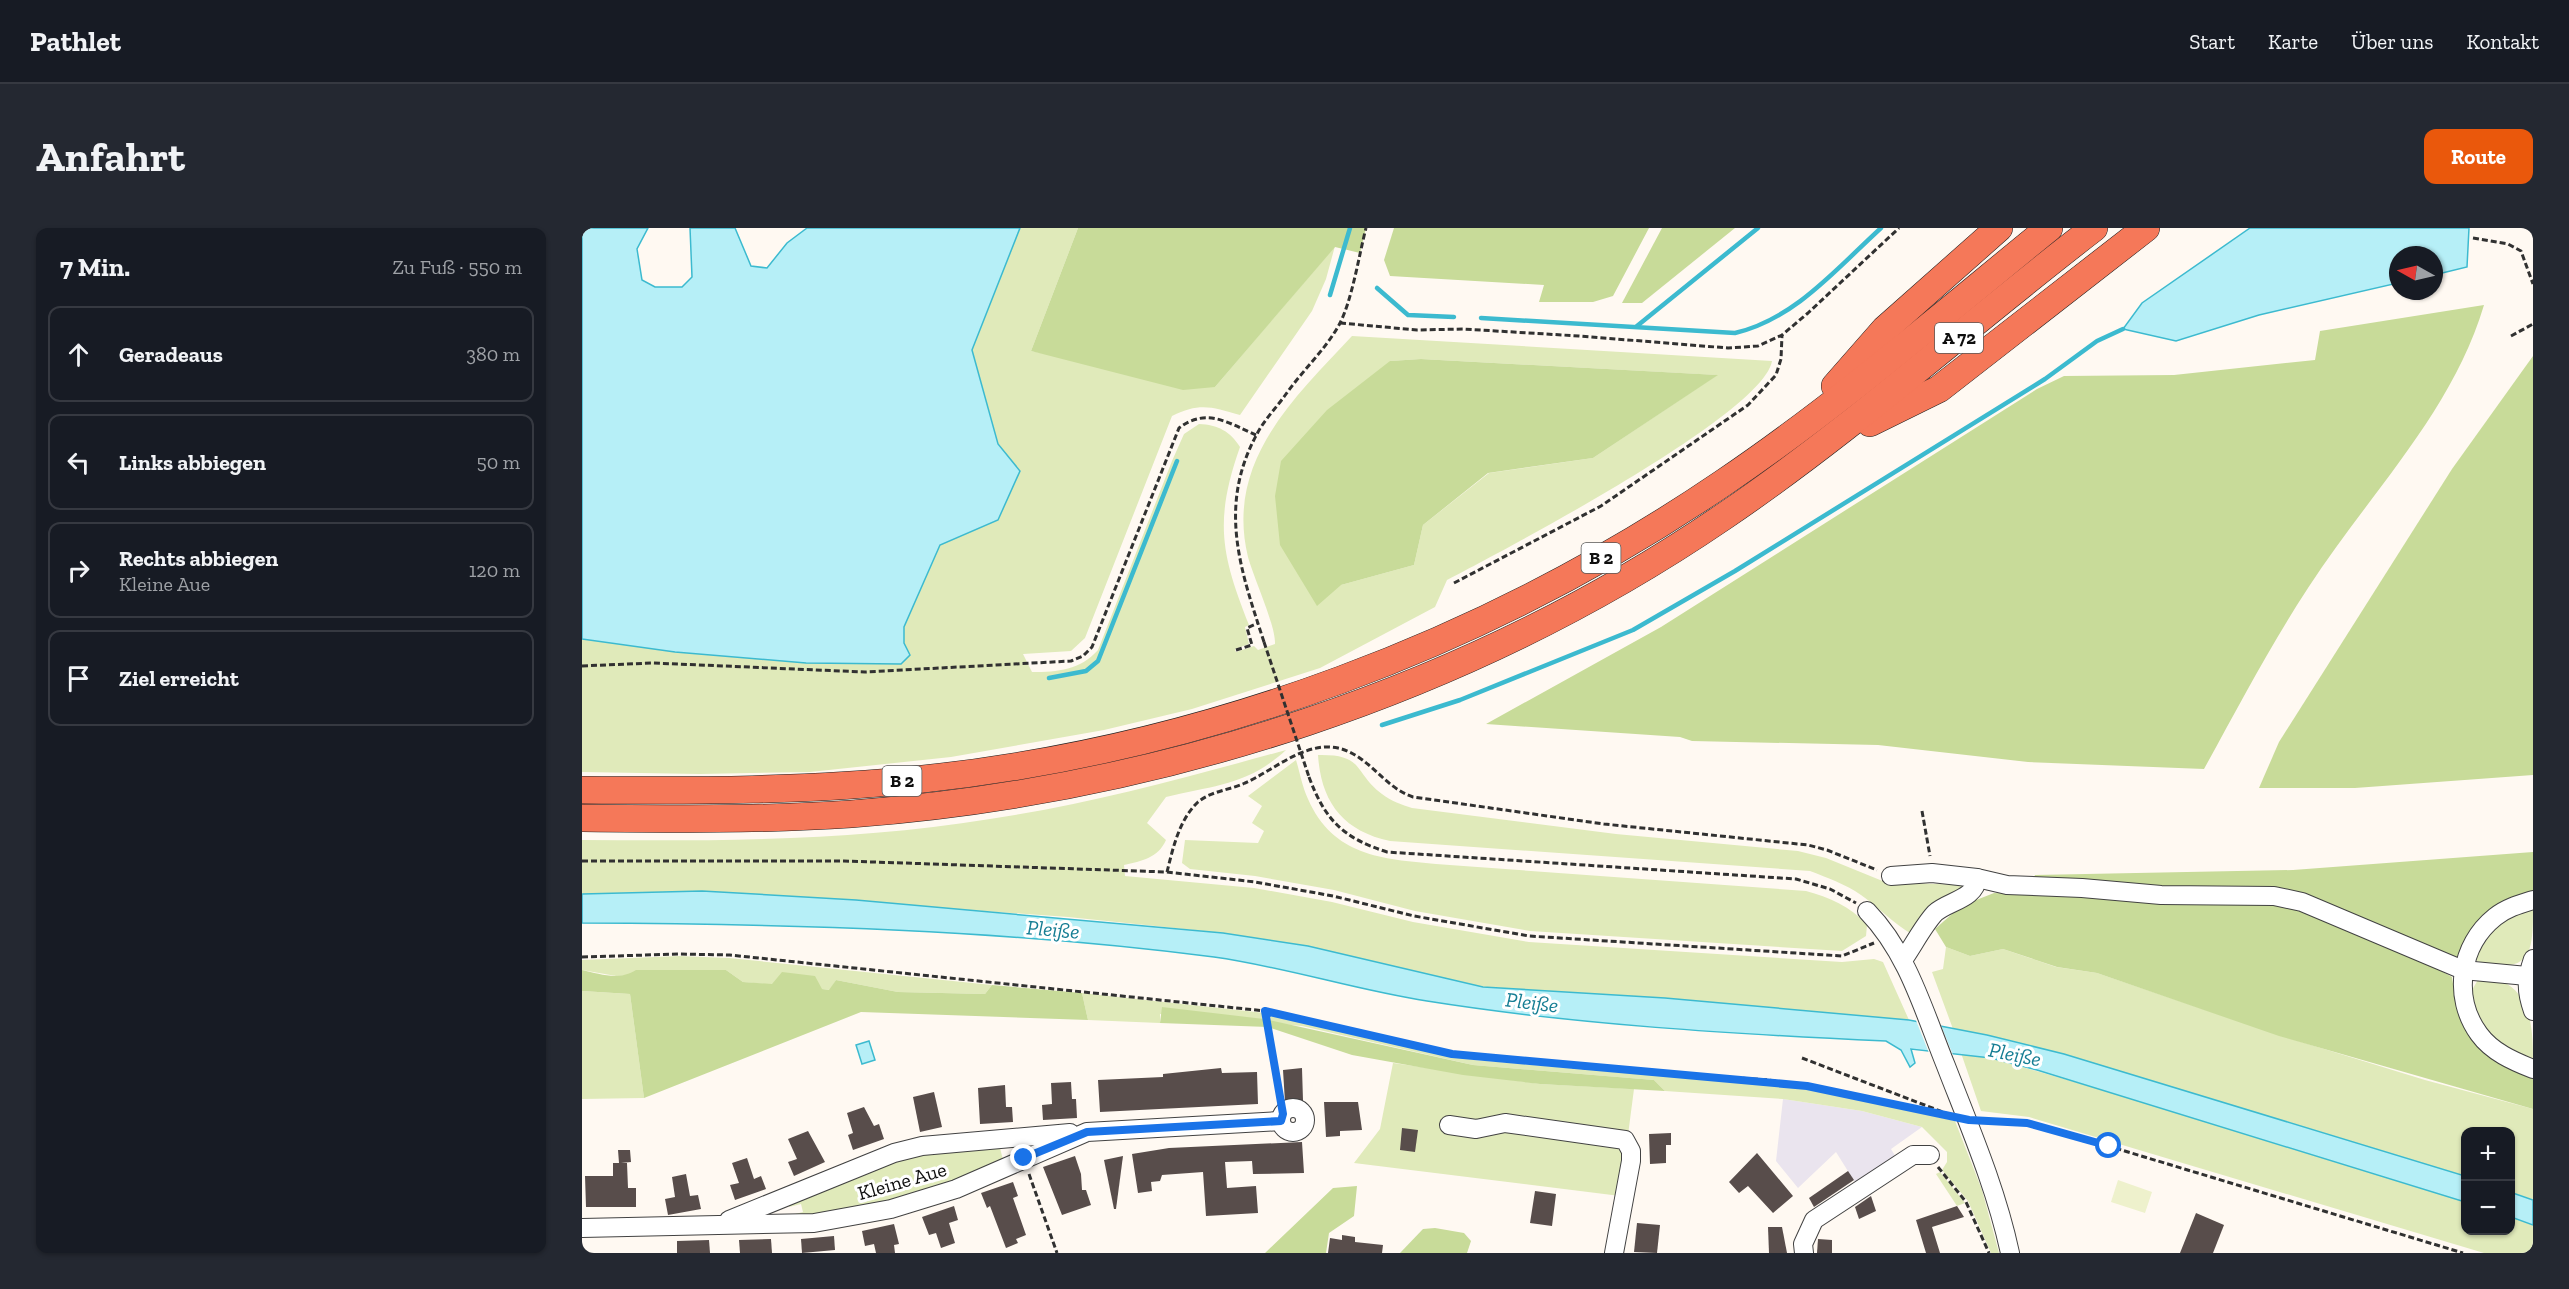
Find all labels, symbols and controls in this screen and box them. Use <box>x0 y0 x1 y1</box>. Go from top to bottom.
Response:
text: Pathlet <box>30 25 121 58</box>
text: Start <box>2189 29 2235 54</box>
text: Karte <box>2268 29 2318 54</box>
text: Über uns <box>2351 29 2433 54</box>
text: Kontakt <box>2466 29 2539 54</box>
button: Route <box>2424 129 2533 184</box>
text: Anfahrt <box>36 131 185 182</box>
north arrow <box>2389 246 2443 300</box>
text: 7 Min. <box>60 251 130 283</box>
text: Zu Fuß · 550 m <box>393 255 522 279</box>
road number: A 72 <box>1935 323 1983 353</box>
icon: ahead <box>62 338 95 371</box>
text: Geradeaus <box>119 341 223 368</box>
text: 380 m <box>466 342 520 366</box>
icon: left <box>62 446 95 479</box>
text: Links abbiegen <box>119 449 266 476</box>
text: 50 m <box>476 450 520 474</box>
road number: B 2 <box>1582 543 1620 573</box>
text: Rechts abbiegen <box>119 545 278 572</box>
icon: right <box>62 554 95 587</box>
text: 120 m <box>469 558 520 582</box>
text: Kleine Aue <box>119 572 210 596</box>
icon: arrive <box>62 662 95 695</box>
text: Ziel erreicht <box>119 665 239 692</box>
road number: B 2 <box>882 766 922 796</box>
water label: Pleiße <box>1025 914 1081 944</box>
water label: Pleiße <box>1504 986 1560 1018</box>
water label: Pleiße <box>1987 1037 2043 1071</box>
map controls <box>2461 1127 2515 1235</box>
button: + <box>2461 1127 2515 1181</box>
route start <box>2095 1132 2121 1158</box>
route end <box>1010 1144 1036 1170</box>
street label: Kleine Aue <box>855 1157 949 1205</box>
button: − <box>2461 1181 2515 1235</box>

